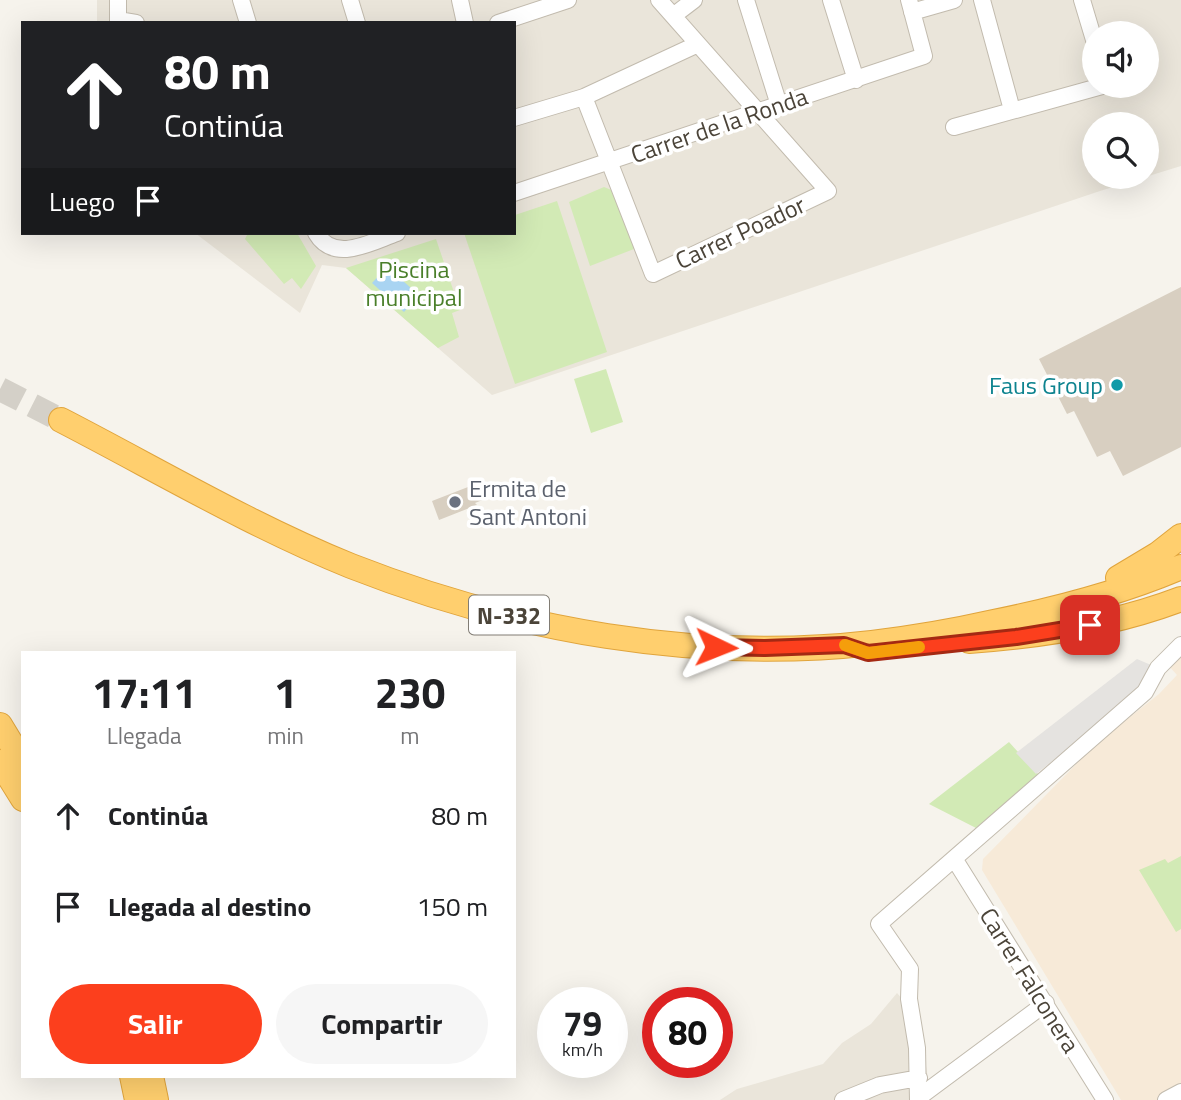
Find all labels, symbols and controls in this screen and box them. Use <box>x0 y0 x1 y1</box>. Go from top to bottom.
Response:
map controls <box>1082 21 1159 189</box>
button: sound <box>1082 21 1159 98</box>
text: 80 m <box>164 33 271 108</box>
icon: ahead <box>49 49 140 140</box>
street label: Carrer de la Ronda <box>626 78 812 172</box>
text: Continúa <box>164 101 284 149</box>
button: search <box>1082 112 1159 189</box>
text: Luego <box>49 182 115 221</box>
icon: arrive <box>129 182 167 220</box>
street label: Carrer Poador <box>669 186 811 278</box>
park label: Piscina municipal <box>366 251 462 315</box>
place label: Faus Group <box>989 367 1103 403</box>
marker: Faus Group <box>1109 377 1125 393</box>
place label: Ermita de Sant Antoni <box>469 470 587 534</box>
marker: Ermita de Sant Antoni <box>447 494 463 510</box>
pin <box>1060 595 1120 655</box>
road number: N-332 <box>469 596 549 635</box>
icon: arrive <box>1071 606 1109 644</box>
position arrow <box>679 610 753 684</box>
text: 17:11 <box>92 660 197 724</box>
text: 1 <box>274 660 297 724</box>
text: 230 <box>375 660 445 724</box>
text: Llegada <box>107 718 182 753</box>
text: min <box>267 718 304 753</box>
text: m <box>400 718 420 753</box>
text: Continúa <box>108 796 208 835</box>
text: 80 m <box>431 796 488 835</box>
icon: ahead <box>49 797 87 835</box>
text: Llegada al destino <box>108 887 311 926</box>
text: 150 m <box>417 887 488 926</box>
icon: arrive <box>49 888 87 926</box>
street label: Carrer Falconera <box>971 901 1089 1059</box>
button: Salir <box>49 984 262 1064</box>
button: Compartir <box>276 984 488 1064</box>
speed limit sign: 80 <box>642 987 733 1078</box>
text: 79 <box>563 996 602 1050</box>
text: km/h <box>562 1036 603 1063</box>

